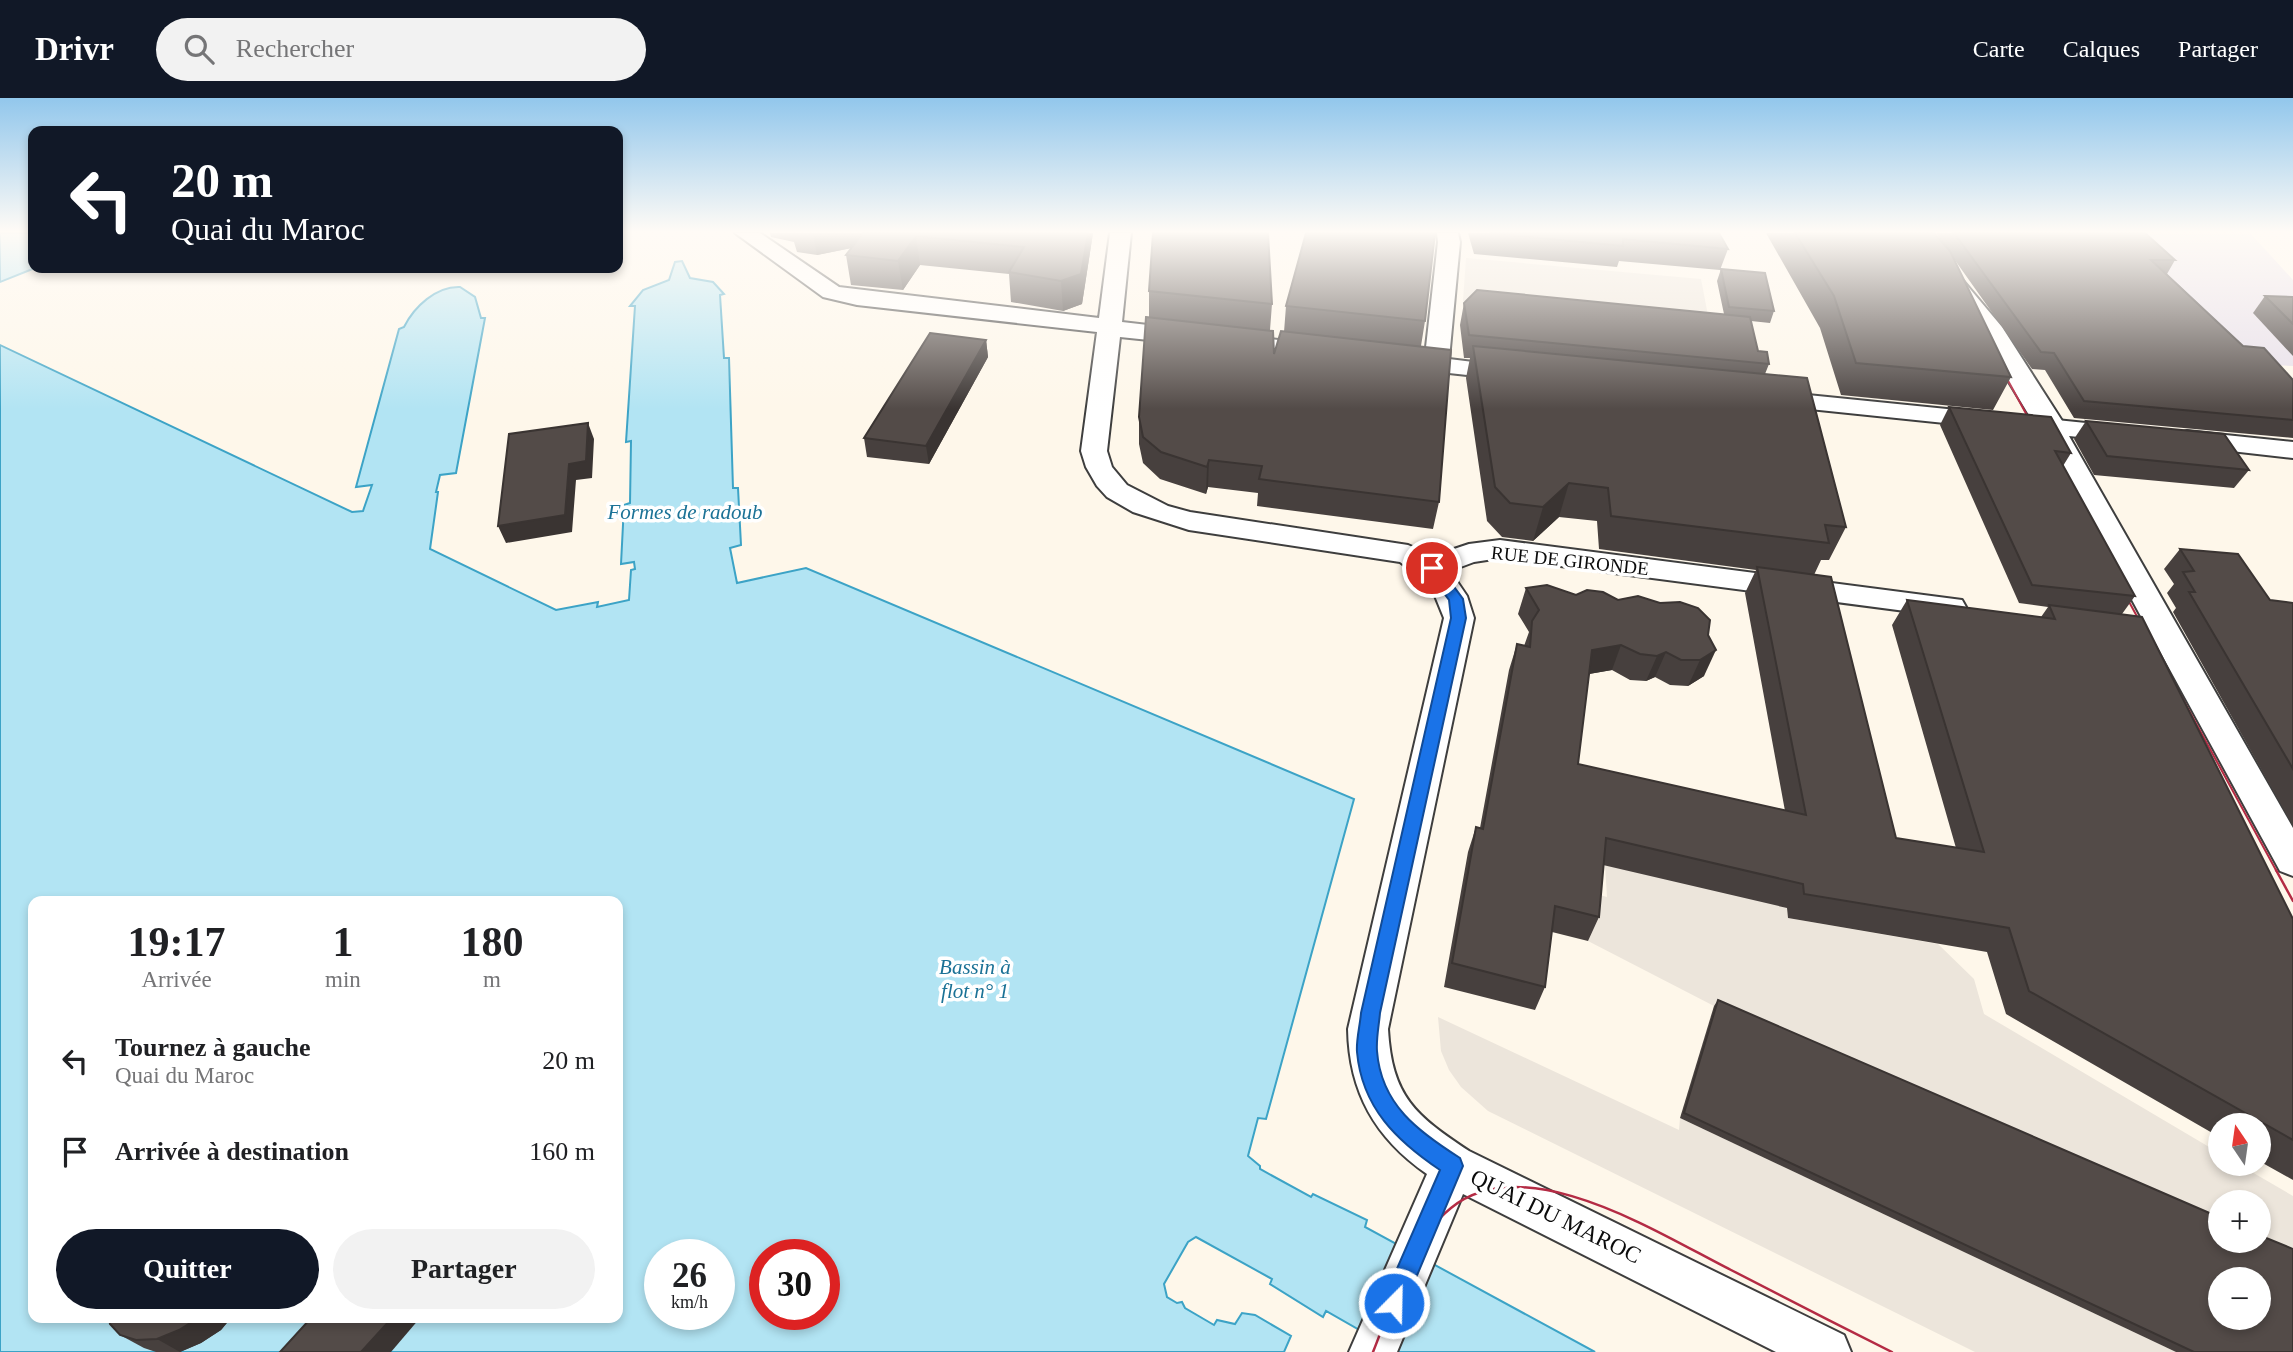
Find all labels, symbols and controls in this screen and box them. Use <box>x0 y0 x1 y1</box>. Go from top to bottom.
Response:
search box <box>156 18 646 81</box>
icon: search <box>180 30 218 68</box>
text: Drivr <box>35 31 114 67</box>
text: Rechercher <box>236 34 354 63</box>
text: Carte <box>1973 36 2025 62</box>
text: Calques <box>2063 36 2140 62</box>
text: Partager <box>2178 36 2258 62</box>
text: 20 m <box>171 153 273 208</box>
icon: left <box>56 154 147 245</box>
text: Quai du Maroc <box>171 211 365 247</box>
water label: Formes de radoub <box>606 500 763 524</box>
pin <box>1402 538 1462 598</box>
street label: RUE DE GIRONDE <box>1490 542 1650 579</box>
icon: arrive <box>1413 549 1451 587</box>
text: 19:17 <box>128 919 226 965</box>
text: 1 <box>332 919 353 965</box>
text: 180 <box>460 919 523 965</box>
water label: Bassin à flot n° 1 <box>939 955 1011 1003</box>
text: Arrivée <box>141 967 212 992</box>
text: min <box>325 967 361 992</box>
text: m <box>483 967 501 992</box>
text: Tournez à gauche <box>115 1033 311 1062</box>
icon: left <box>56 1042 94 1080</box>
text: 20 m <box>542 1046 595 1075</box>
text: Quai du Maroc <box>115 1063 254 1088</box>
north arrow <box>2208 1113 2272 1176</box>
map controls <box>2208 1113 2271 1330</box>
icon: arrive <box>56 1133 94 1171</box>
text: Arrivée à destination <box>115 1137 349 1166</box>
text: 160 m <box>529 1137 595 1166</box>
street label: QUAI DU MAROC <box>1466 1164 1645 1269</box>
button: + <box>2208 1190 2271 1253</box>
button: Quitter <box>56 1229 319 1309</box>
button: Partager <box>333 1229 595 1309</box>
speed limit sign: 30 <box>749 1239 840 1330</box>
text: 26 <box>672 1256 707 1295</box>
position arrow <box>1357 1266 1431 1340</box>
button: − <box>2208 1267 2271 1330</box>
text: km/h <box>671 1292 708 1312</box>

